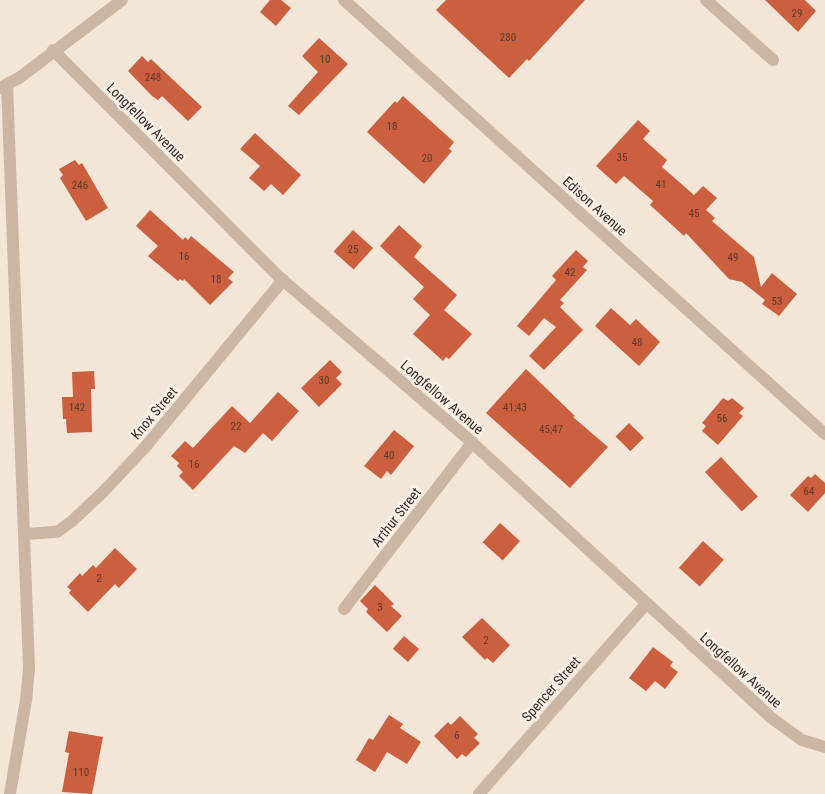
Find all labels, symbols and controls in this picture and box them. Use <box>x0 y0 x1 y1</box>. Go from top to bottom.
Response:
house number: 29 <box>792 7 802 21</box>
house number: 280 <box>500 31 516 45</box>
house number: 10 <box>320 53 330 67</box>
house number: 248 <box>145 71 161 85</box>
street label: Longfellow Avenue <box>103 79 189 165</box>
house number: 18 <box>387 120 397 134</box>
house number: 35 <box>617 151 627 165</box>
house number: 20 <box>422 152 432 166</box>
street label: Edison Avenue <box>559 173 631 239</box>
house number: 41 <box>656 178 666 192</box>
house number: 246 <box>72 179 88 193</box>
house number: 45 <box>689 207 699 221</box>
house number: 25 <box>348 243 358 257</box>
house number: 16 <box>179 250 189 264</box>
house number: 49 <box>728 251 738 265</box>
house number: 42 <box>565 266 575 280</box>
house number: 18 <box>211 273 221 287</box>
house number: 53 <box>772 295 782 309</box>
house number: 48 <box>632 336 642 350</box>
street label: Longfellow Avenue <box>397 356 487 438</box>
house number: 30 <box>319 374 329 388</box>
street label: Knox Street <box>127 383 181 443</box>
house number: 142 <box>69 401 85 415</box>
house number: 41;43 <box>503 401 527 415</box>
house number: 56 <box>717 412 727 426</box>
house number: 22 <box>231 420 241 434</box>
house number: 45;47 <box>539 423 563 437</box>
house number: 40 <box>384 449 394 463</box>
house number: 16 <box>189 458 199 472</box>
street label: Arthur Street <box>368 484 424 550</box>
house number: 64 <box>804 485 814 499</box>
house number: 2 <box>96 572 102 586</box>
house number: 3 <box>377 601 383 615</box>
street label: Longfellow Avenue <box>697 629 785 711</box>
house number: 2 <box>483 634 489 648</box>
street label: Spencer Street <box>518 653 584 725</box>
house number: 6 <box>454 729 460 743</box>
house number: 110 <box>73 766 89 780</box>

